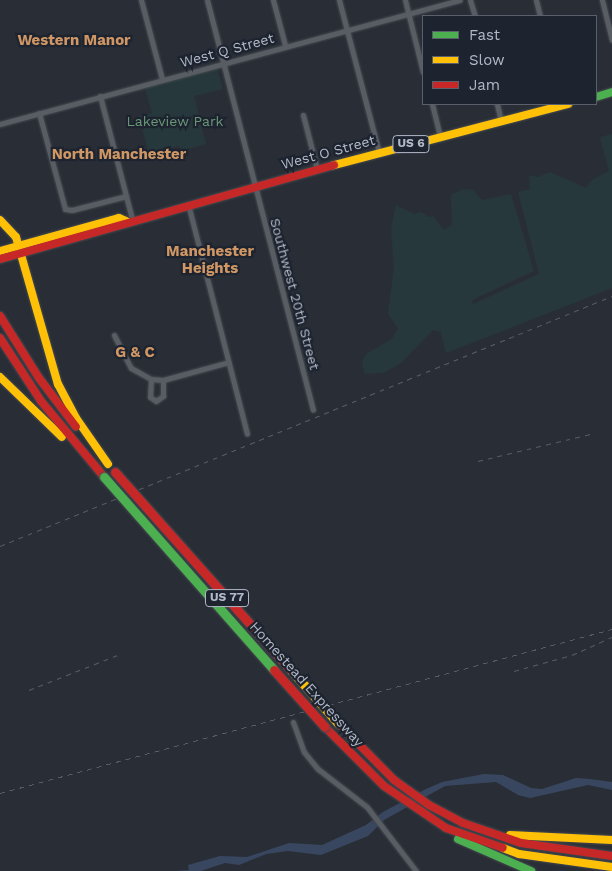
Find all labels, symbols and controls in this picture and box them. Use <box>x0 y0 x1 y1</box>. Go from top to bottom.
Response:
legend <box>422 15 597 105</box>
text: Fast <box>469 26 500 44</box>
street label: West Q Street <box>178 29 276 71</box>
district label: Western Manor <box>17 32 131 50</box>
text: Slow <box>469 51 505 69</box>
text: Jam <box>469 76 500 94</box>
park label: Lakeview Park <box>126 113 224 129</box>
street label: West O Street <box>279 131 377 173</box>
road number: US 6 <box>392 134 430 154</box>
district label: North Manchester <box>52 146 186 164</box>
street label: Southwest 20th Street <box>267 216 323 372</box>
district label: Manchester Heights <box>166 242 254 277</box>
district label: G & C <box>115 344 155 362</box>
road number: US 77 <box>204 588 250 608</box>
street label: Homestead Expressway <box>247 618 367 750</box>

